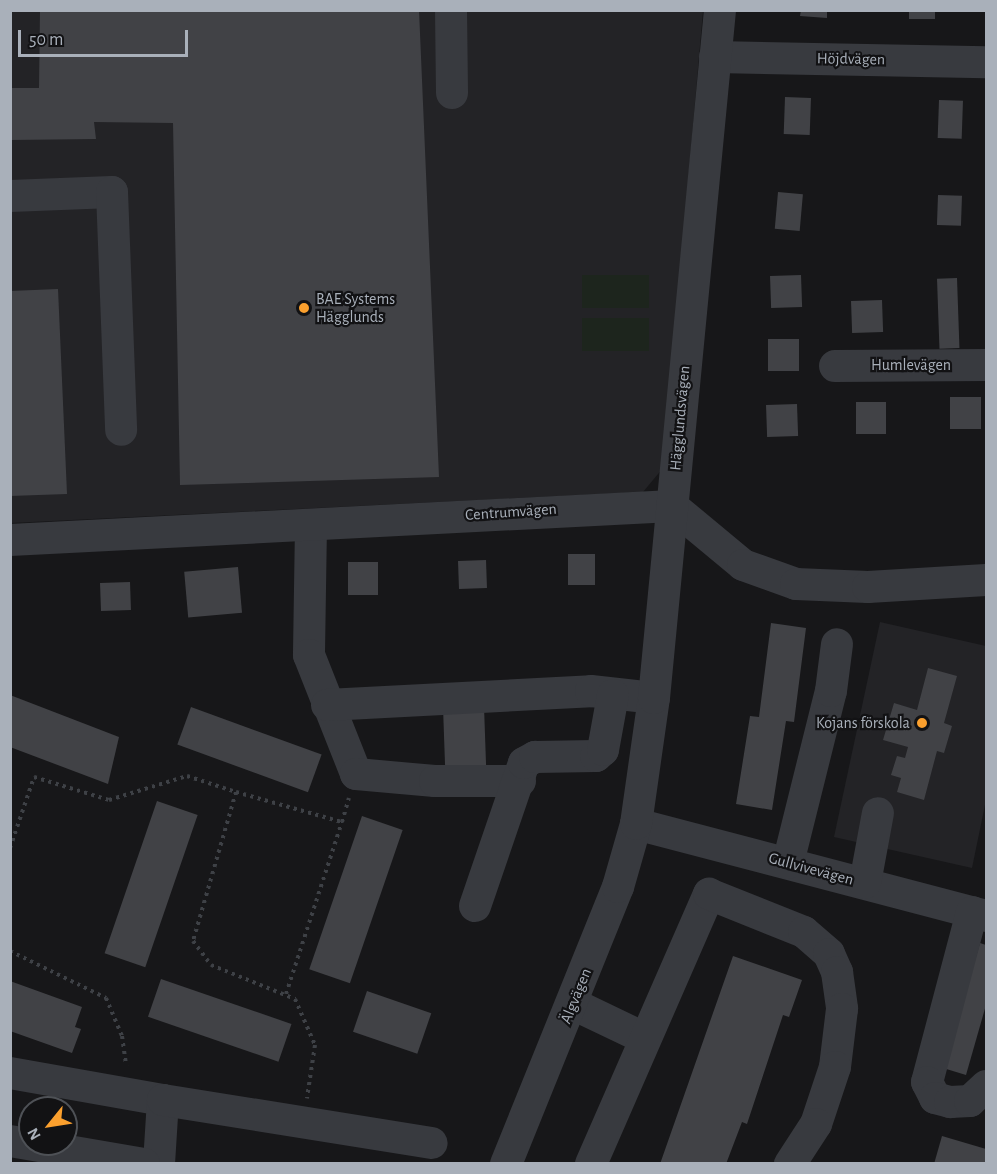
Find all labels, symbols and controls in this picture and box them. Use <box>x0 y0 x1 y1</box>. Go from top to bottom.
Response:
scale bar <box>21 18 190 56</box>
text: 50 m <box>29 31 63 49</box>
street label: Höjdvägen <box>817 49 885 69</box>
place label: BAE Systems Hägglunds <box>316 289 395 327</box>
marker: BAE Systems Hägglunds <box>297 301 311 315</box>
street label: Humlevägen <box>871 355 951 375</box>
street label: Hägglundsvägen <box>666 365 694 471</box>
street label: Centrumvägen <box>465 499 557 525</box>
place label: Kojans förskola <box>816 713 910 733</box>
marker: Kojans förskola <box>915 716 929 730</box>
street label: Gullvivevägen <box>766 848 856 890</box>
street label: Älgvägen <box>556 965 596 1027</box>
north arrow <box>18 1096 78 1156</box>
text: N <box>24 1125 44 1143</box>

